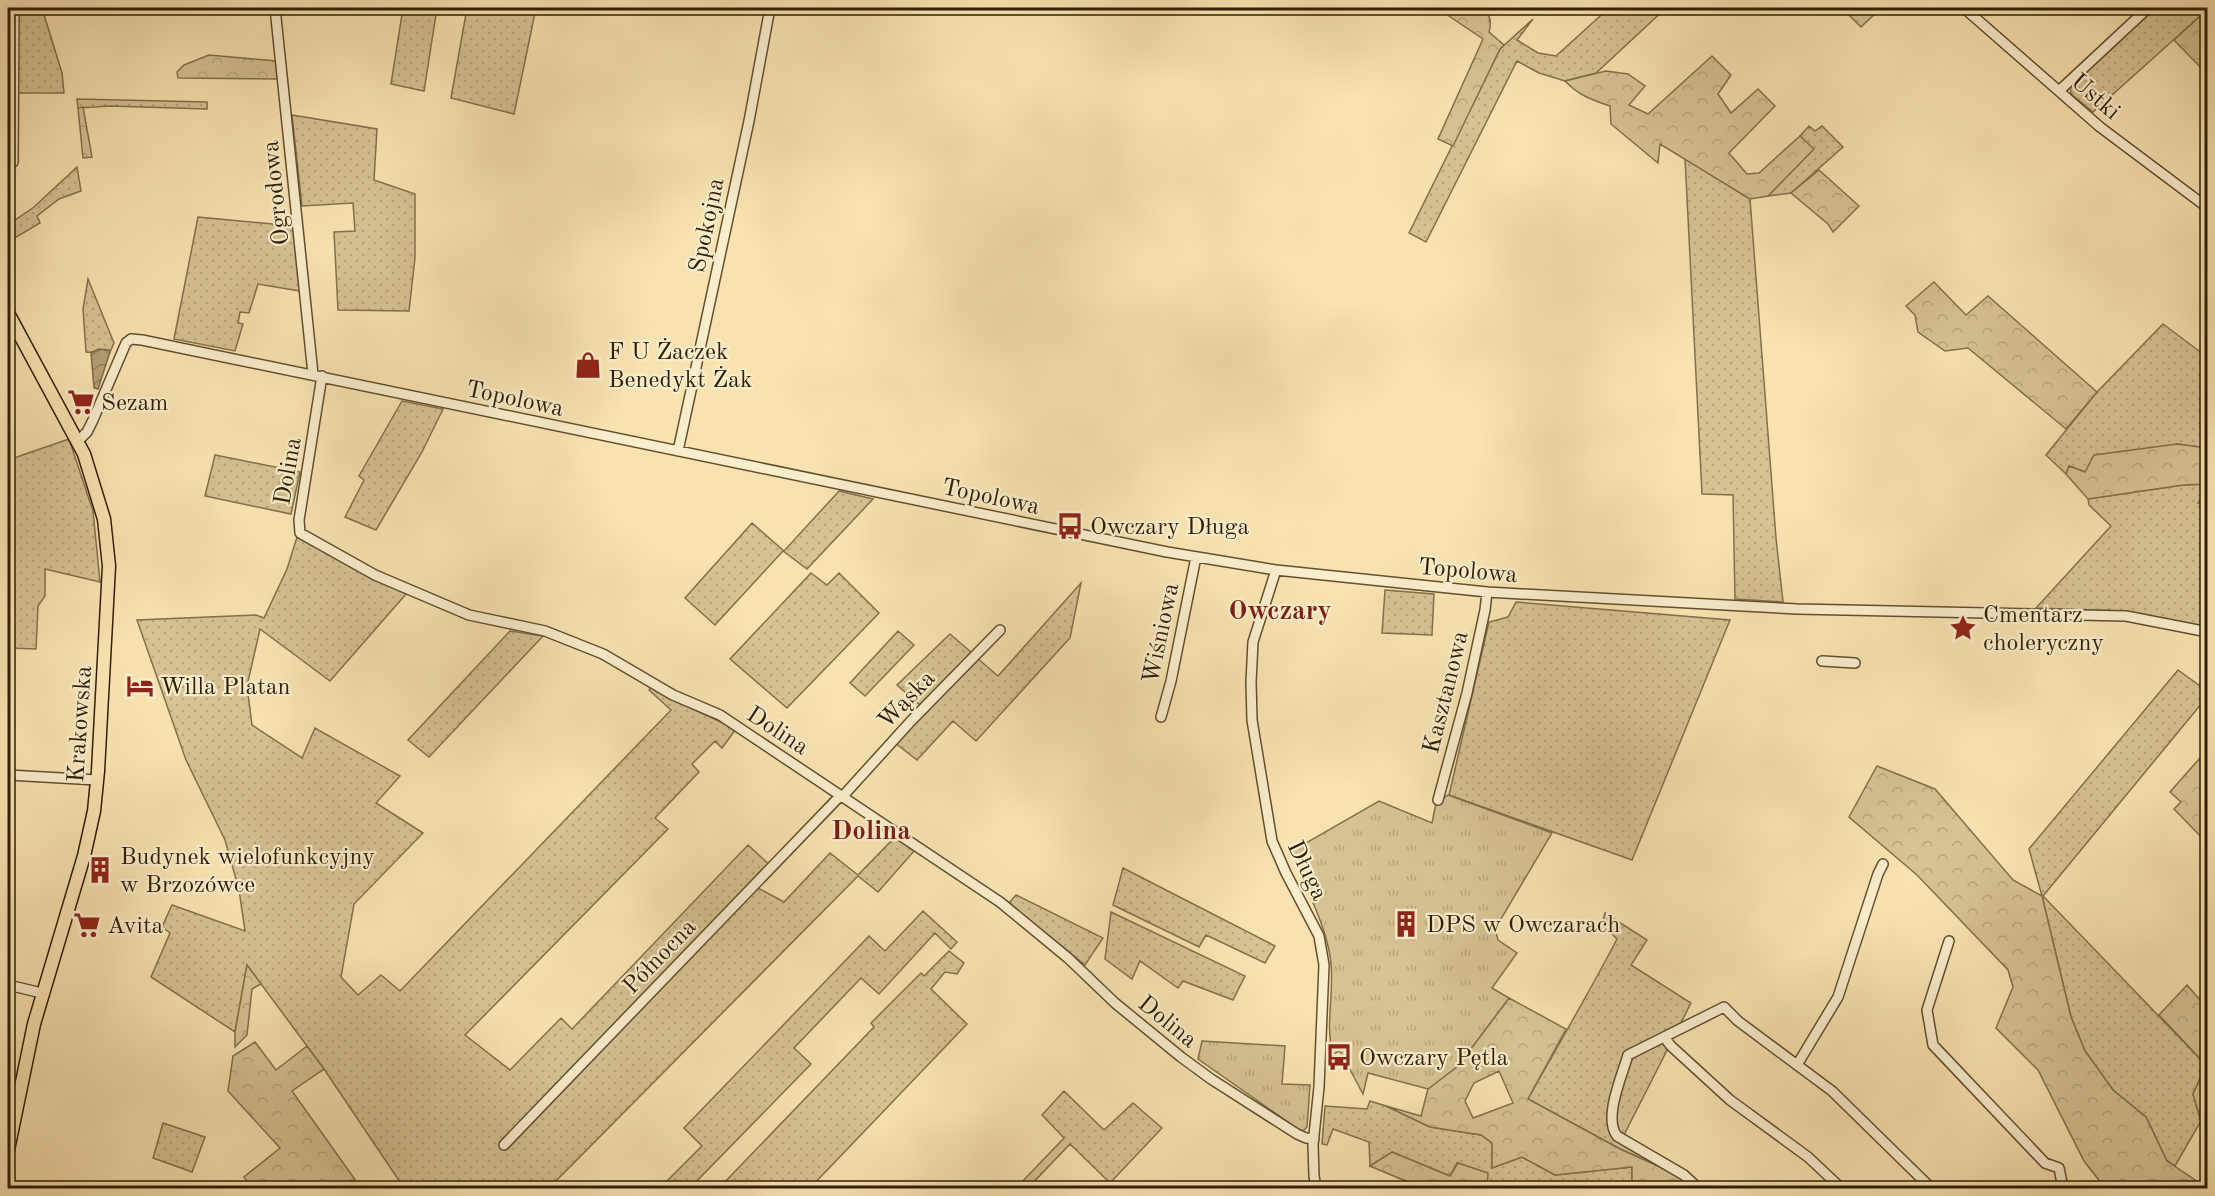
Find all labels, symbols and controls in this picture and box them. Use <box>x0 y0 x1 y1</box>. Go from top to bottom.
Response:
street label: Ustki <box>2065 70 2124 125</box>
street label: Ogrodowa <box>260 139 294 246</box>
street label: Spokojna <box>686 176 730 275</box>
place label: F U Żaczek Benedykt Żak <box>608 338 752 393</box>
shop icon: F U Żaczek Benedykt Żak <box>573 350 603 380</box>
street label: Topolowa <box>463 378 566 422</box>
supermarket icon: Sezam <box>66 387 96 417</box>
place label: Sezam <box>101 392 168 416</box>
street label: Dolina <box>271 435 307 507</box>
street label: Topolowa <box>939 476 1042 520</box>
bus stop icon: Owczary Długa <box>1055 511 1085 541</box>
place label: Owczary Długa <box>1090 516 1250 540</box>
street label: Topolowa <box>1417 556 1519 588</box>
street label: Wiśniowa <box>1140 581 1184 686</box>
district label: Owczary <box>1228 598 1332 625</box>
place label: Cmentarz choleryczny <box>1983 604 2104 656</box>
place icon: Cmentarz choleryczny <box>1948 613 1978 643</box>
street label: Kasztanowa <box>1420 629 1474 756</box>
street label: Krakowska <box>65 665 97 783</box>
street label: Wąska <box>874 667 941 734</box>
hotel icon: Willa Platan <box>125 671 155 701</box>
place label: Willa Platan <box>160 676 291 700</box>
street label: Dolina <box>742 703 812 760</box>
district label: Dolina <box>831 818 911 845</box>
street label: Długa <box>1282 837 1331 905</box>
place label: Budynek wielofunkcyjny w Brzozówce <box>120 846 375 898</box>
building icon: Budynek wielofunkcyjny w Brzozówce <box>85 855 115 885</box>
building icon: DPS w Owczarach <box>1391 909 1421 939</box>
supermarket icon: Avita <box>72 910 102 940</box>
place label: DPS w Owczarach <box>1426 914 1620 938</box>
place label: Avita <box>107 915 163 939</box>
street label: Północna <box>619 915 702 999</box>
street label: Dolina <box>1133 992 1201 1053</box>
bus stop icon: Owczary Pętla <box>1324 1042 1354 1072</box>
place label: Owczary Pętla <box>1359 1047 1508 1071</box>

